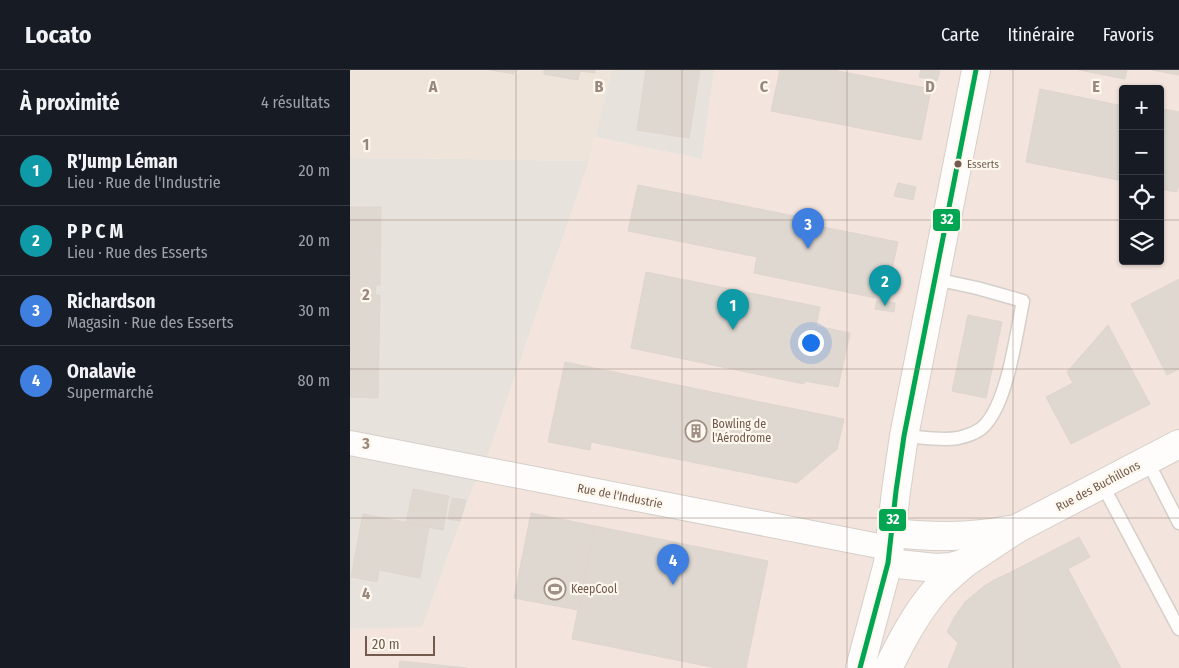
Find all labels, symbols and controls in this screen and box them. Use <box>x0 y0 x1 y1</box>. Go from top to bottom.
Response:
text: Locato <box>25 21 91 49</box>
text: Carte <box>941 24 979 46</box>
text: Itinéraire <box>1007 24 1075 46</box>
text: Favoris <box>1103 24 1154 46</box>
text: A <box>428 77 438 96</box>
text: B <box>595 77 604 96</box>
text: C <box>760 77 769 96</box>
text: D <box>925 77 935 96</box>
text: E <box>1092 77 1100 96</box>
map controls <box>1119 85 1164 265</box>
button: + <box>1119 85 1164 130</box>
text: À proximité <box>20 90 120 116</box>
text: 4 résultats <box>261 93 330 112</box>
button: − <box>1119 130 1164 175</box>
text: 1 <box>363 135 369 154</box>
text: R'Jump Léman <box>67 150 178 173</box>
place label: Esserts <box>967 158 999 171</box>
marker: Esserts <box>953 159 963 169</box>
text: 1 <box>33 161 39 180</box>
text: 20 m <box>299 161 330 180</box>
text: Lieu · Rue de l'Industrie <box>67 173 221 192</box>
button: locate <box>1119 175 1164 220</box>
pin: 3 <box>792 208 824 249</box>
line badge: 32 <box>932 208 961 232</box>
text: 32 <box>940 211 954 228</box>
text: P P C M <box>67 220 123 243</box>
button: layers <box>1119 220 1164 265</box>
text: 2 <box>32 231 40 250</box>
text: 20 m <box>299 231 330 250</box>
text: Lieu · Rue des Esserts <box>67 243 208 262</box>
pin: 2 <box>869 265 901 306</box>
text: 2 <box>361 285 370 304</box>
pin: 1 <box>717 289 749 330</box>
text: Richardson <box>67 290 155 313</box>
text: 3 <box>32 301 40 320</box>
text: 30 m <box>298 301 330 320</box>
text: Magasin · Rue des Esserts <box>67 313 234 332</box>
your location <box>798 330 824 356</box>
text: Onalavie <box>67 360 136 383</box>
text: 4 <box>32 371 40 390</box>
text: 80 m <box>298 371 330 390</box>
text: Supermarché <box>67 383 154 402</box>
place label: Bowling de l'Aérodrome <box>712 417 771 445</box>
building icon: Bowling de l'Aérodrome <box>684 419 708 443</box>
text: 3 <box>361 434 370 453</box>
street label: Rue des Buchillons <box>1054 458 1142 514</box>
street label: Rue de l'Industrie <box>576 481 664 511</box>
line badge: 32 <box>878 508 907 532</box>
text: 32 <box>886 511 900 528</box>
pin: 4 <box>657 544 689 585</box>
sports icon: KeepCool <box>543 577 567 601</box>
place label: KeepCool <box>571 582 617 596</box>
text: 4 <box>362 584 370 603</box>
scale bar <box>365 633 435 656</box>
text: 20 m <box>372 636 400 653</box>

